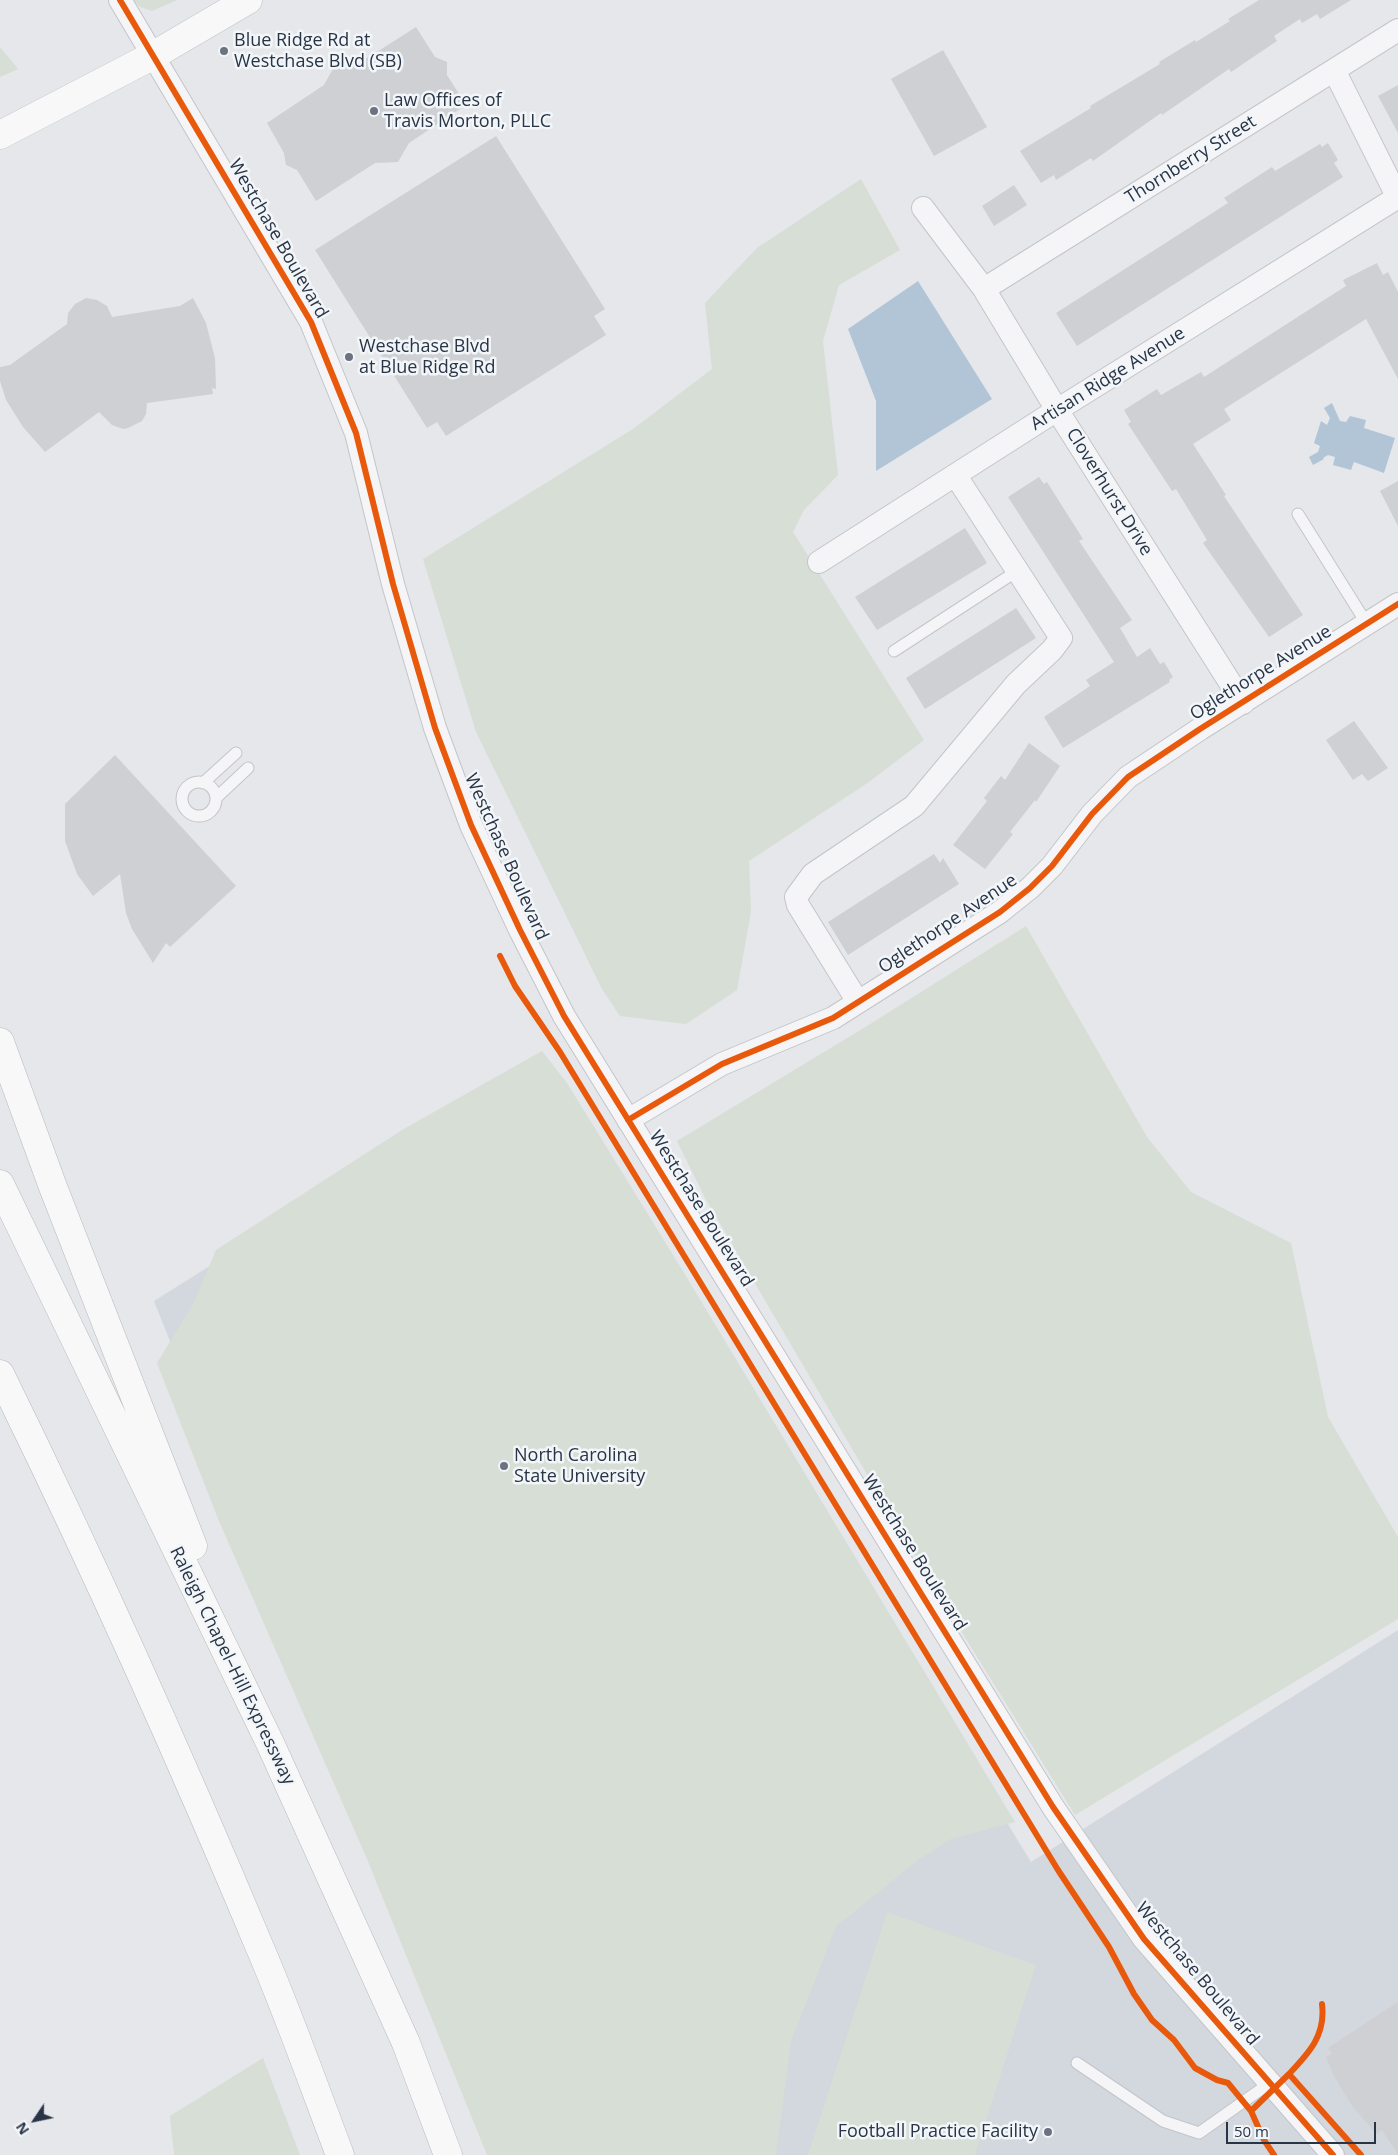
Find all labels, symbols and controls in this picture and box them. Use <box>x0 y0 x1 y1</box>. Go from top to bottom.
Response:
place label: Blue Ridge Rd at Westchase Blvd (SB) <box>234 30 402 72</box>
marker: Blue Ridge Rd at Westchase Blvd (SB) <box>218 45 230 57</box>
place label: Law Offices of Travis Morton, PLLC <box>384 90 551 132</box>
marker: Law Offices of Travis Morton, PLLC <box>368 105 380 117</box>
street label: Thornberry Street <box>1122 111 1260 209</box>
street label: Westchase Boulevard <box>224 156 332 322</box>
street label: Artisan Ridge Avenue <box>1027 323 1189 435</box>
place label: Westchase Blvd at Blue Ridge Rd <box>359 336 495 378</box>
marker: Westchase Blvd at Blue Ridge Rd <box>343 351 355 363</box>
street label: Cloverhurst Drive <box>1061 424 1157 560</box>
street label: Oglethorpe Avenue <box>1186 621 1336 725</box>
street label: Westchase Boulevard <box>459 770 553 944</box>
street label: Oglethorpe Avenue <box>875 870 1021 978</box>
street label: Westchase Boulevard <box>644 1127 758 1291</box>
place label: North Carolina State University <box>514 1445 645 1488</box>
marker: North Carolina State University <box>498 1460 510 1472</box>
street label: Westchase Boulevard <box>857 1471 971 1635</box>
street label: Raleigh Chapel–Hill Expressway <box>165 1543 299 1789</box>
street label: Westchase Boulevard <box>1131 1898 1263 2050</box>
north arrow <box>10 2095 60 2145</box>
scale bar <box>1228 2112 1378 2144</box>
text: N <box>11 2119 33 2139</box>
place label: Football Practice Facility <box>838 2121 1038 2143</box>
text: 50 m <box>1234 2121 1269 2141</box>
marker: Football Practice Facility <box>1042 2126 1054 2138</box>

